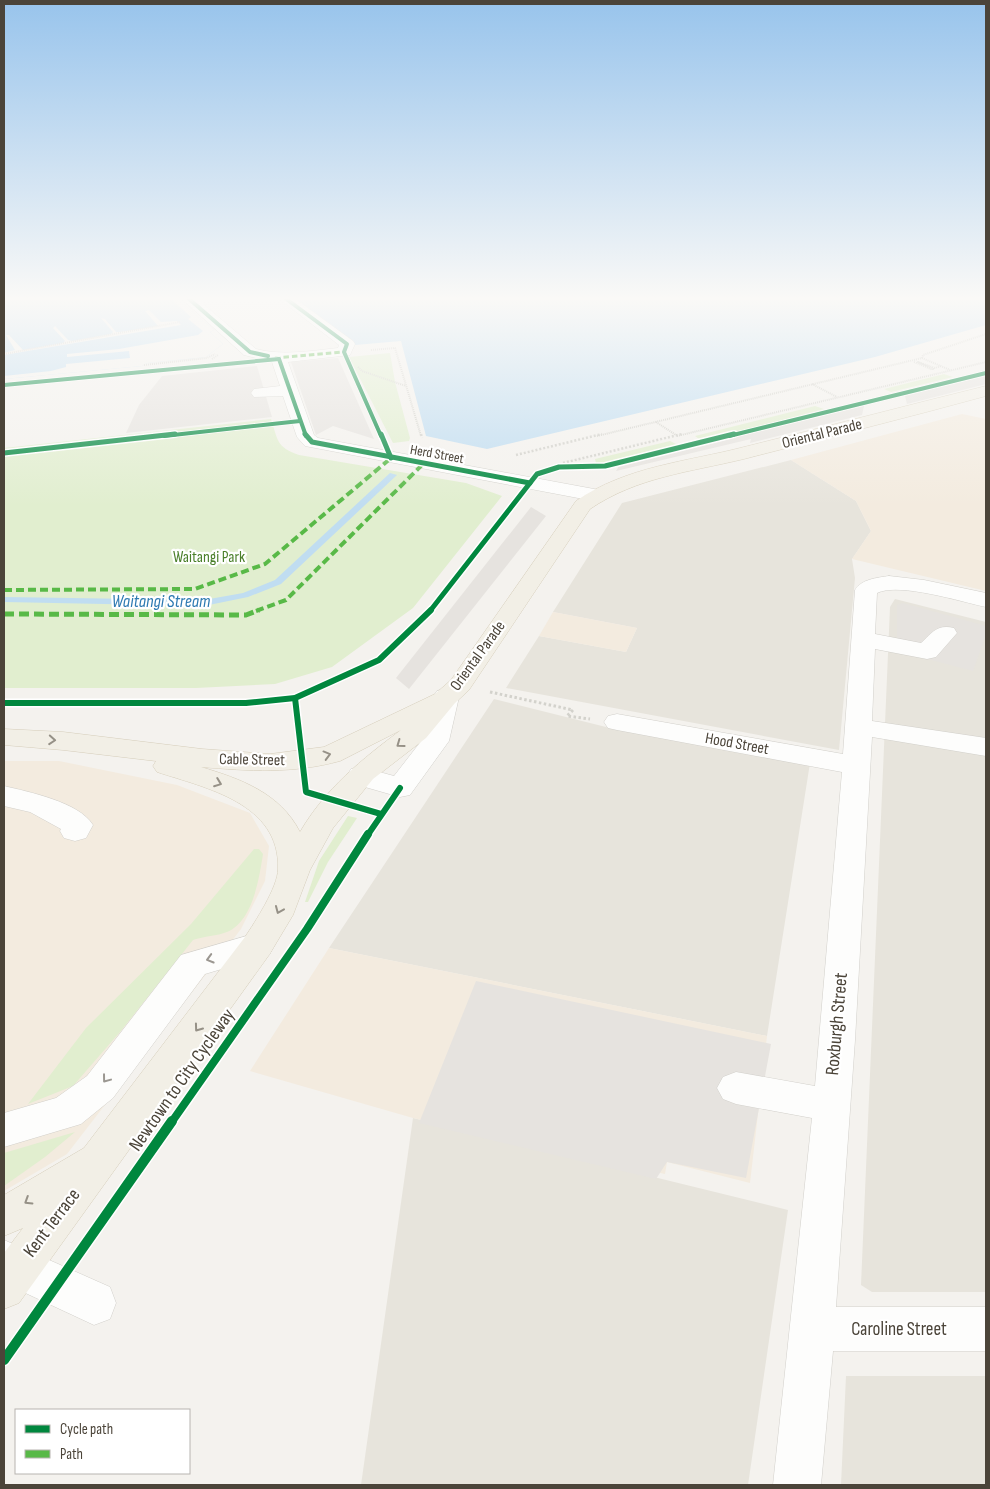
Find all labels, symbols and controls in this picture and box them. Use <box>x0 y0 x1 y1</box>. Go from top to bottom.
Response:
street label: Oriental Parade <box>780 415 864 453</box>
street label: Herd Street <box>409 441 465 467</box>
park label: Waitangi Park <box>173 548 245 567</box>
water label: Waitangi Stream <box>112 591 210 612</box>
street label: Oriental Parade <box>446 617 510 695</box>
street label: Hood Street <box>704 729 770 759</box>
one-way arrow <box>49 734 57 745</box>
one-way arrow <box>396 738 406 747</box>
street label: Cable Street <box>219 750 285 770</box>
one-way arrow <box>323 750 332 761</box>
one-way arrow <box>213 777 222 787</box>
one-way arrow <box>274 905 285 914</box>
one-way arrow <box>206 953 215 964</box>
street label: Roxburgh Street <box>821 971 853 1076</box>
street label: Newtown to City Cycleway <box>124 1004 240 1156</box>
one-way arrow <box>195 1022 204 1032</box>
one-way arrow <box>103 1073 112 1083</box>
street label: Kent Terrace <box>19 1184 85 1262</box>
one-way arrow <box>24 1195 33 1205</box>
street label: Caroline Street <box>851 1318 947 1341</box>
legend <box>15 1409 190 1474</box>
text: Cycle path <box>60 1420 113 1439</box>
text: Path <box>60 1445 83 1464</box>

